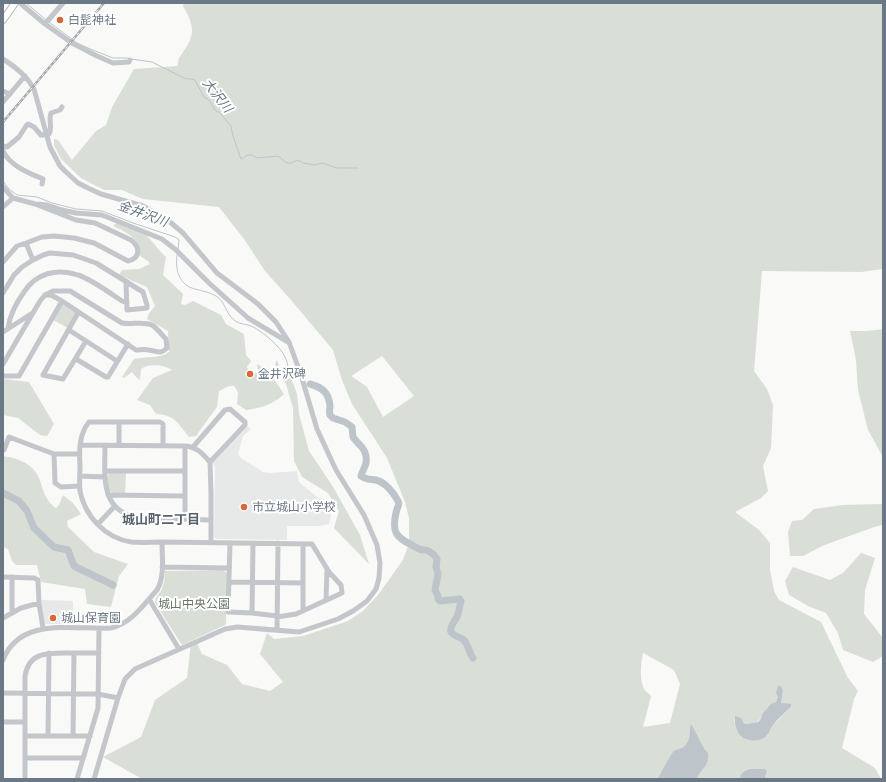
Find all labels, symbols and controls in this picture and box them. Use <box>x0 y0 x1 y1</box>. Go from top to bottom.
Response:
place label: 白髭神社 <box>68 13 116 27</box>
marker: 白髭神社 <box>55 15 65 25</box>
water label: 大沢川 <box>200 75 237 117</box>
water label: 金井沢川 <box>116 198 172 230</box>
place label: 金井沢碑 <box>258 367 306 381</box>
marker: 金井沢碑 <box>245 369 255 379</box>
place label: 市立城山小学校 <box>252 500 336 514</box>
marker: 市立城山小学校 <box>239 502 249 512</box>
district label: 城山町二丁目 <box>122 512 200 527</box>
park label: 城山中央公園 <box>158 597 230 611</box>
place label: 城山保育園 <box>61 611 121 625</box>
marker: 城山保育園 <box>48 613 58 623</box>

